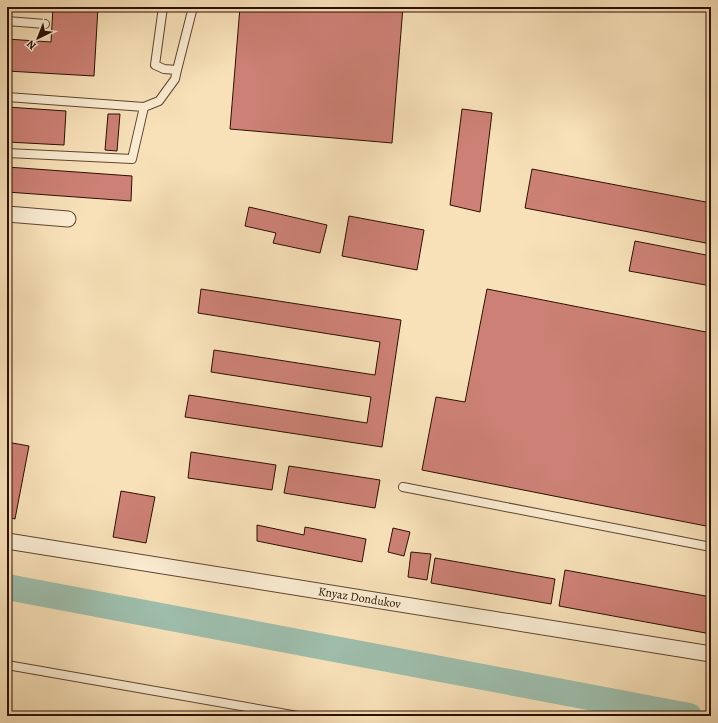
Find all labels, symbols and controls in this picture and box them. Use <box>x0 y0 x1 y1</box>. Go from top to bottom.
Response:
north arrow <box>18 18 58 58</box>
text: N <box>23 37 40 53</box>
street label: Knyaz Dondukov <box>317 583 403 612</box>

